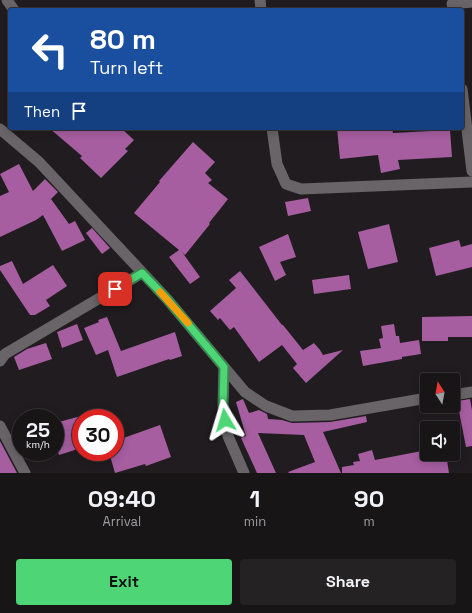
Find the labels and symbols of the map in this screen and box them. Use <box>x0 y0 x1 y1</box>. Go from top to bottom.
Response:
pin <box>98 272 132 306</box>
north arrow <box>420 373 460 413</box>
position arrow <box>204 399 246 441</box>
speed limit sign: 30 <box>72 409 124 461</box>

